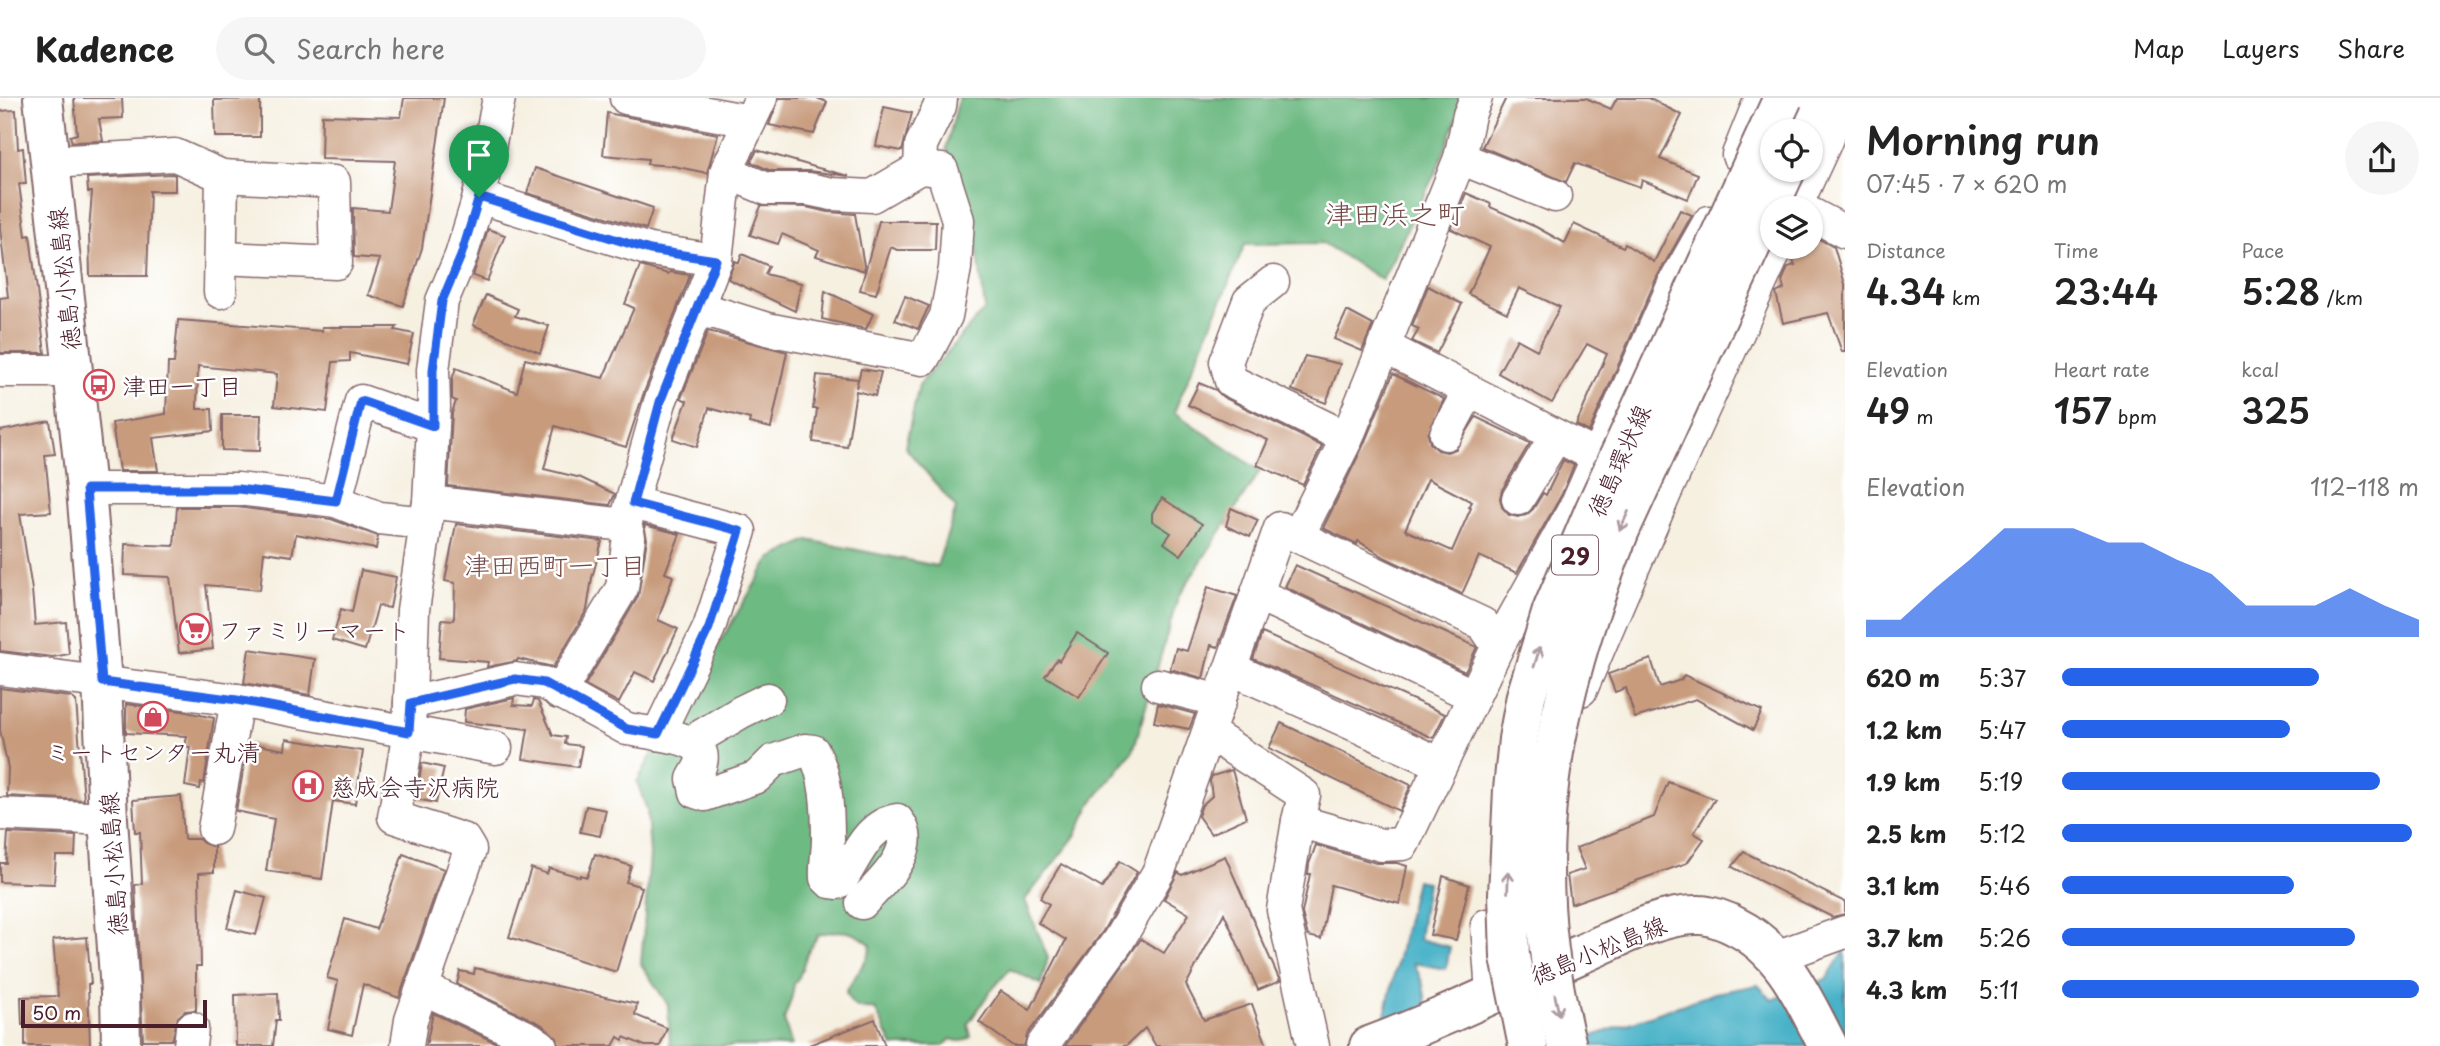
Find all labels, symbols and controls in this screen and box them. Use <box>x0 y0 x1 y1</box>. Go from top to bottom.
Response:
search box <box>216 17 706 80</box>
text: Kadence <box>35 23 174 73</box>
icon: search <box>240 29 278 67</box>
text: Search here <box>296 29 445 68</box>
text: Map <box>2133 30 2184 66</box>
text: Layers <box>2222 30 2299 66</box>
text: Share <box>2337 30 2405 66</box>
text: Morning run <box>1866 111 2100 168</box>
map controls <box>1760 119 1823 259</box>
button: locate <box>1760 119 1823 182</box>
button: share <box>2345 121 2419 195</box>
pin <box>449 125 509 197</box>
icon: arrive <box>460 136 498 174</box>
text: 07:45 · 7 × 620 m <box>1866 166 2067 201</box>
district label: 津田浜之町 <box>1325 191 1465 234</box>
button: layers <box>1760 196 1823 259</box>
street label: 徳島小松島線 <box>38 206 88 352</box>
text: Distance <box>1866 236 1946 264</box>
text: Time <box>2054 236 2099 264</box>
text: Pace <box>2241 236 2284 264</box>
text: 4.34 <box>1866 264 1946 317</box>
text: 23:44 <box>2054 264 2159 317</box>
text: 5:28 <box>2241 264 2321 317</box>
text: km <box>1946 283 1980 311</box>
text: /km <box>2321 283 2363 311</box>
text: Elevation <box>1866 355 1948 383</box>
text: Heart rate <box>2054 355 2150 383</box>
text: kcal <box>2241 355 2279 383</box>
place label: 津田一丁目 <box>122 367 242 403</box>
bus stop icon: 津田一丁目 <box>82 368 116 402</box>
text: 49 <box>1866 383 1910 436</box>
text: 157 <box>2054 383 2112 436</box>
text: 325 <box>2241 383 2310 436</box>
street label: 徳島環状線 <box>1577 398 1659 522</box>
text: m <box>1910 402 1934 430</box>
text: bpm <box>2112 402 2157 430</box>
text: Elevation <box>1866 469 1965 504</box>
text: 112–118 m <box>2310 469 2419 504</box>
one-way arrow <box>1617 510 1630 531</box>
road number: 29 <box>1552 536 1598 575</box>
district label: 津田西町一丁目 <box>464 545 646 584</box>
place label: ファミリーマート <box>218 611 410 647</box>
supermarket icon: ファミリーマート <box>178 612 212 646</box>
one-way arrow <box>1531 646 1544 668</box>
text: 620 m <box>1866 660 1940 695</box>
text: 5:37 <box>1978 660 2026 695</box>
shop icon: ミートセンター丸清 <box>136 700 170 734</box>
text: 1.2 km <box>1866 712 1942 747</box>
text: 5:47 <box>1978 712 2026 747</box>
place label: ミートセンター丸清 <box>46 733 260 769</box>
text: 1.9 km <box>1866 764 1940 799</box>
text: 5:19 <box>1978 764 2023 799</box>
place label: 慈成会寺沢病院 <box>331 768 499 804</box>
hospital icon: 慈成会寺沢病院 <box>291 769 325 803</box>
street label: 徳島小松島線 <box>89 791 135 937</box>
text: 2.5 km <box>1866 816 1946 851</box>
text: 5:12 <box>1978 816 2026 851</box>
text: 3.1 km <box>1866 868 1940 903</box>
text: 5:46 <box>1978 868 2031 903</box>
one-way arrow <box>1502 870 1515 893</box>
street label: 徳島小松島線 <box>1524 905 1672 993</box>
text: 3.7 km <box>1866 920 1944 955</box>
text: 5:26 <box>1978 920 2031 955</box>
text: 4.3 km <box>1866 972 1947 1007</box>
text: 5:11 <box>1978 972 2019 1007</box>
one-way arrow <box>1550 993 1564 1016</box>
scale bar <box>21 997 206 1029</box>
text: 50 m <box>32 998 81 1026</box>

